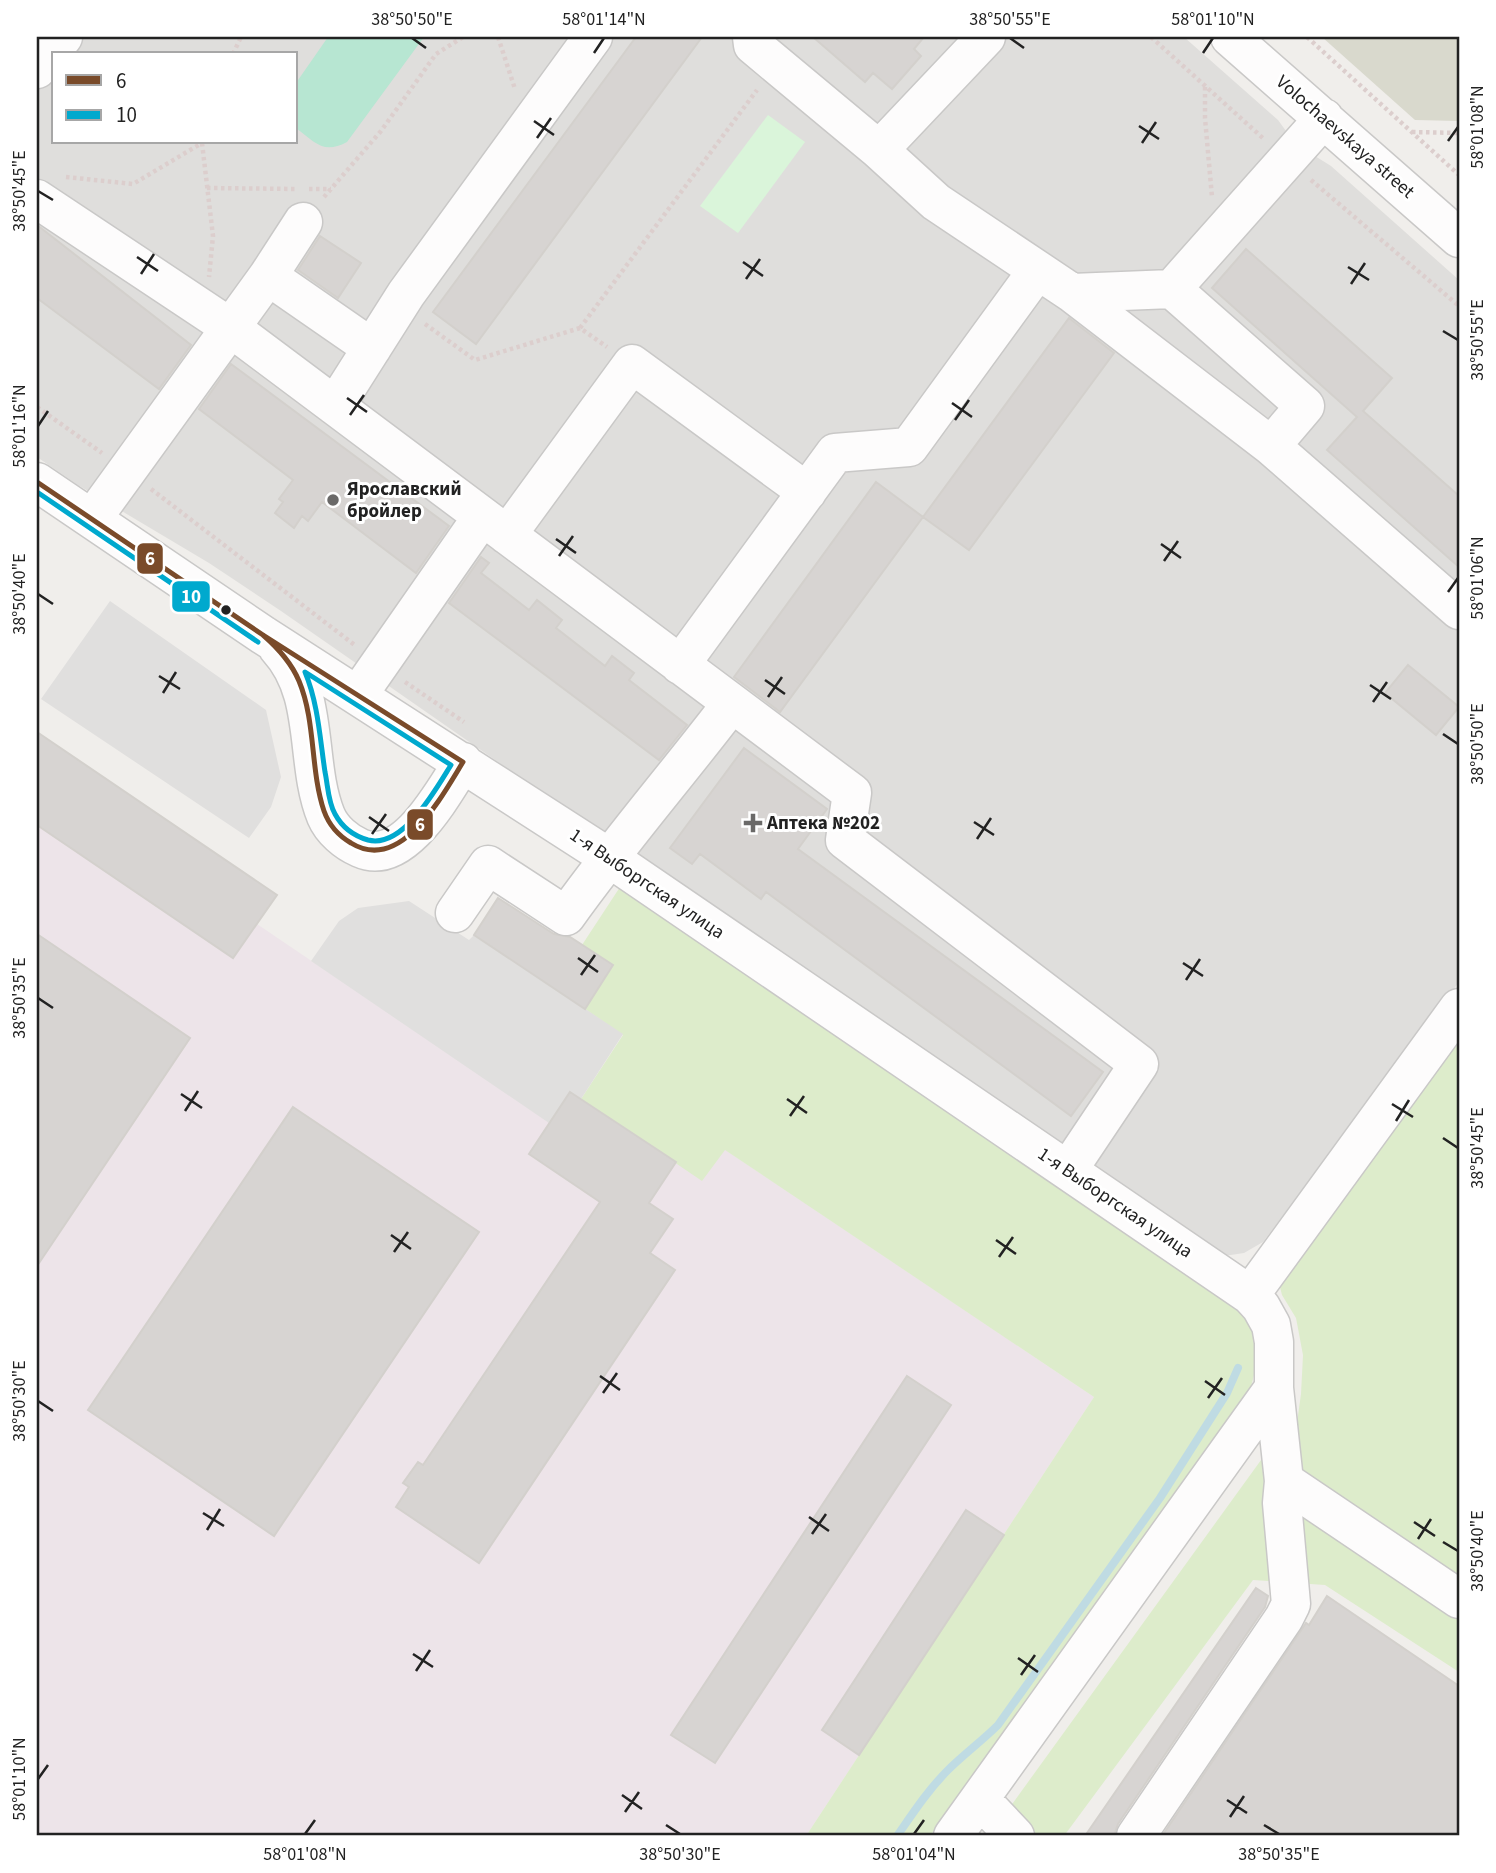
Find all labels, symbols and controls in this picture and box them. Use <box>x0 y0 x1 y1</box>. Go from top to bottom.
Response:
text: 38°50'50"E <box>371 7 453 32</box>
text: 58°01'14"N <box>562 7 646 32</box>
text: 38°50'55"E <box>969 7 1051 32</box>
text: 58°01'10"N <box>1171 7 1255 32</box>
legend <box>52 52 298 144</box>
text: 6 <box>116 66 126 96</box>
street label: Volochaevskaya street <box>1270 69 1421 205</box>
text: 58°01'08"N <box>1465 85 1490 169</box>
text: 10 <box>116 100 137 130</box>
text: 38°50'45"E <box>7 150 32 232</box>
text: 38°50'55"E <box>1465 299 1490 381</box>
text: 58°01'16"N <box>7 384 32 468</box>
place label: Ярославский бройлер <box>347 476 461 525</box>
marker: Ярославский бройлер <box>325 492 341 508</box>
text: 58°01'06"N <box>1465 536 1490 620</box>
line badge: 6 <box>136 542 164 575</box>
text: 6 <box>145 546 155 573</box>
text: 38°50'40"E <box>7 553 32 635</box>
line badge: 10 <box>171 580 211 613</box>
text: 10 <box>181 584 201 611</box>
unlabelled marker <box>219 603 233 617</box>
text: 38°50'50"E <box>1465 703 1490 785</box>
line badge: 6 <box>406 808 434 841</box>
place label: Аптека №202 <box>766 810 880 837</box>
text: 6 <box>415 812 425 839</box>
marker: Аптека №202 <box>745 815 761 831</box>
street label: 1-я Выборгская улица <box>564 822 730 946</box>
text: 38°50'35"E <box>7 957 32 1039</box>
text: 38°50'45"E <box>1465 1107 1490 1189</box>
street label: 1-я Выборгская улица <box>1032 1141 1198 1265</box>
text: 38°50'30"E <box>7 1360 32 1442</box>
text: 38°50'40"E <box>1465 1510 1490 1592</box>
text: 58°01'10"N <box>7 1737 32 1821</box>
text: 58°01'08"N <box>263 1842 347 1867</box>
text: 38°50'30"E <box>639 1842 721 1867</box>
text: 58°01'04"N <box>872 1842 956 1867</box>
text: 38°50'35"E <box>1238 1842 1320 1867</box>

